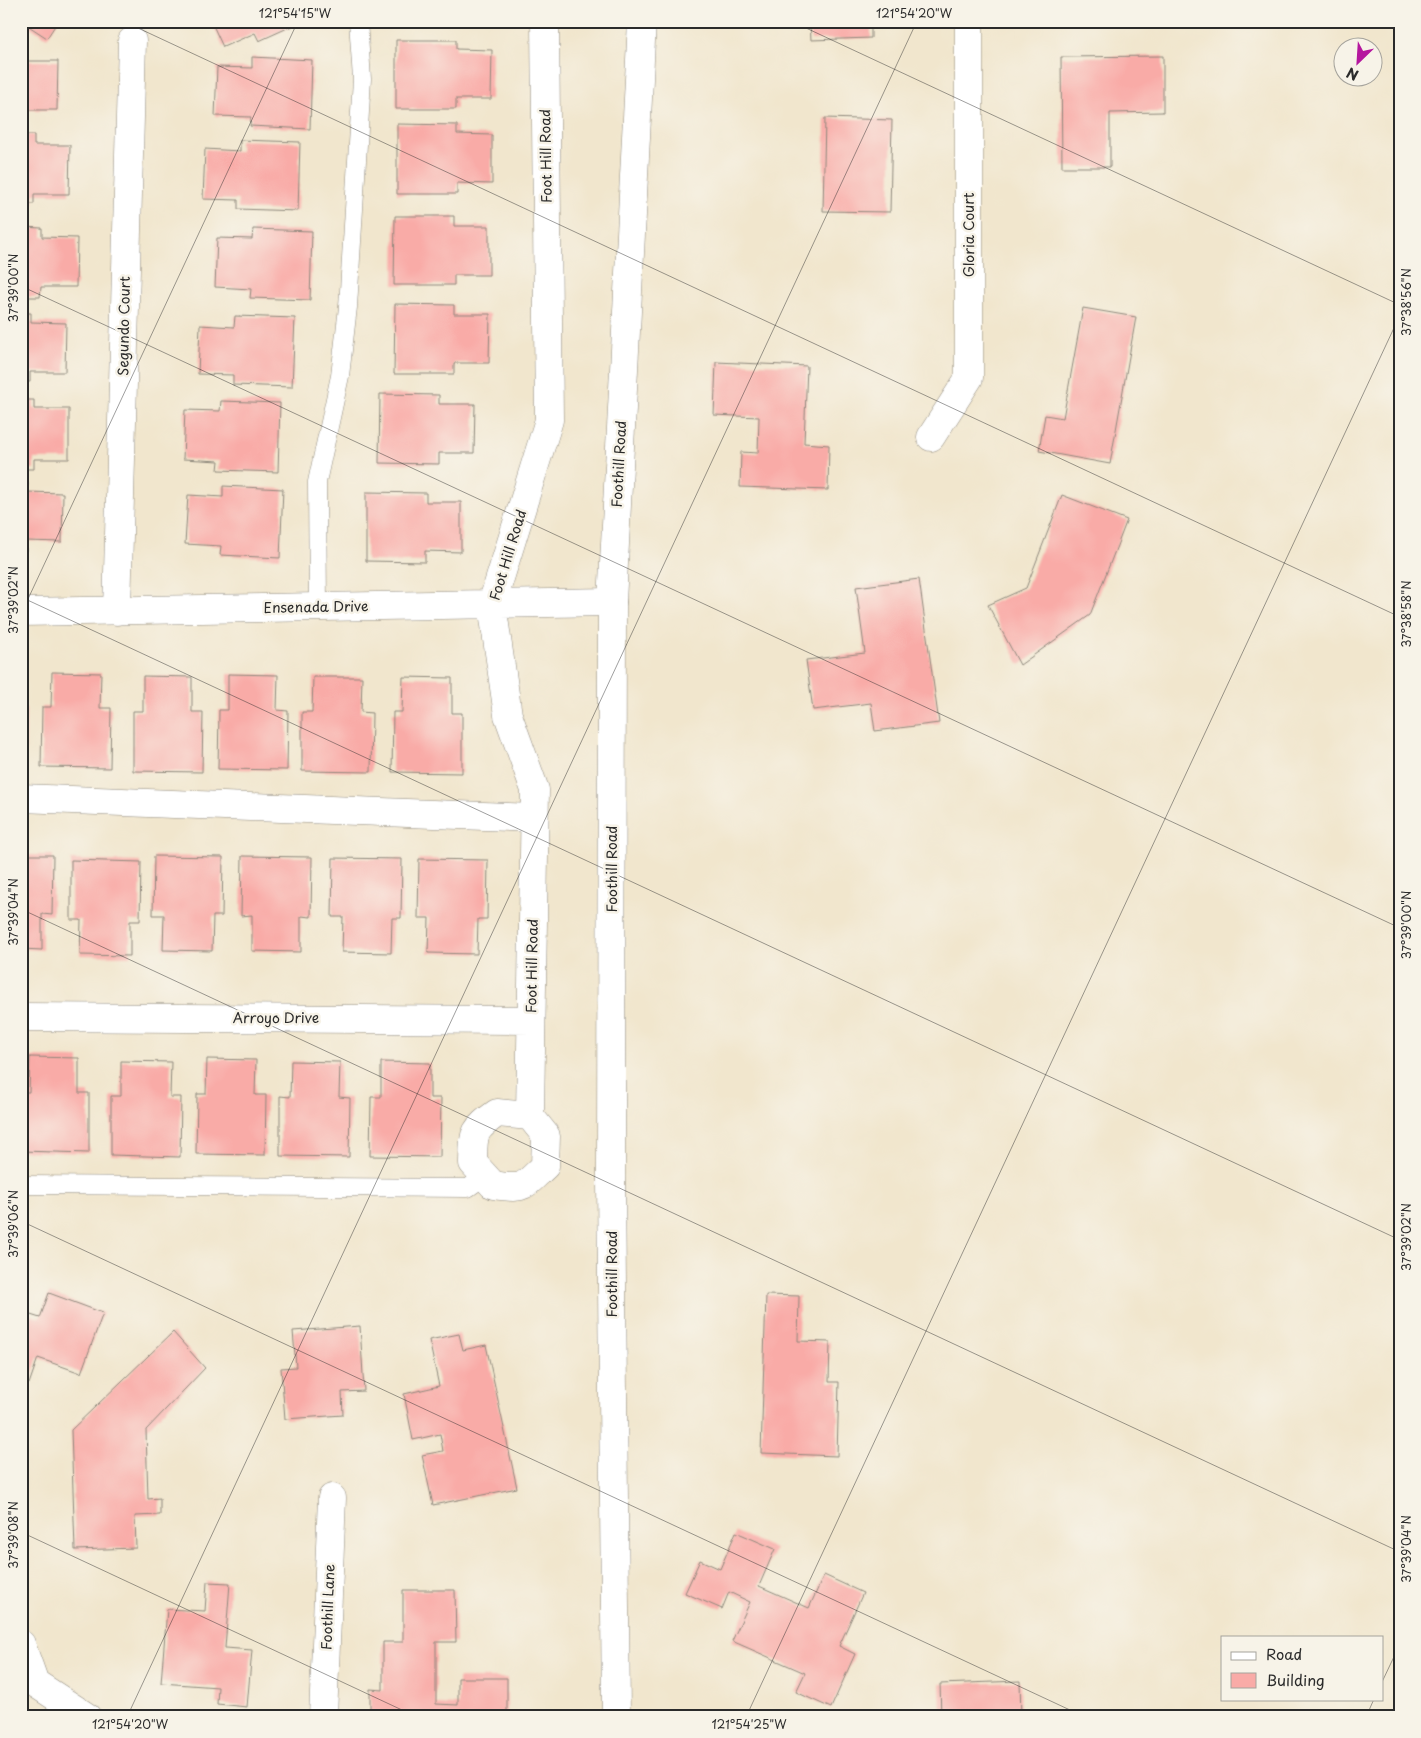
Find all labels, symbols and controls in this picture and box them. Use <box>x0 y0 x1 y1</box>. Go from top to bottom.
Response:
text: 121°54'15"W <box>259 4 332 22</box>
text: 121°54'20"W <box>876 4 953 22</box>
north arrow <box>1334 38 1384 88</box>
text: N <box>1343 62 1362 86</box>
street label: Foot Hill Road <box>534 109 557 203</box>
street label: Gloria Court <box>958 192 979 277</box>
text: 37°39'00"N <box>4 254 22 322</box>
text: 37°38'56"N <box>1397 268 1415 336</box>
street label: Segundo Court <box>112 276 135 376</box>
street label: Foothill Road <box>606 420 631 508</box>
street label: Foot Hill Road <box>484 507 531 603</box>
text: 37°39'02"N <box>4 566 22 634</box>
text: 37°38'58"N <box>1397 580 1415 648</box>
street label: Ensenada Drive <box>263 595 369 618</box>
street label: Foothill Road <box>601 825 622 913</box>
text: 37°39'04"N <box>4 878 22 946</box>
text: 37°39'00"N <box>1397 891 1415 959</box>
street label: Foot Hill Road <box>520 919 543 1013</box>
street label: Arroyo Drive <box>233 1007 319 1028</box>
text: 37°39'06"N <box>4 1190 22 1258</box>
text: 37°39'02"N <box>1397 1203 1415 1271</box>
street label: Foothill Road <box>601 1230 622 1318</box>
text: 37°39'08"N <box>4 1501 22 1569</box>
text: 37°39'04"N <box>1397 1515 1415 1583</box>
street label: Foothill Lane <box>316 1564 339 1650</box>
legend <box>1221 1636 1384 1700</box>
text: Road <box>1266 1642 1302 1665</box>
text: Building <box>1266 1668 1325 1691</box>
text: 121°54'20"W <box>92 1715 169 1733</box>
text: 121°54'25"W <box>711 1715 787 1733</box>

